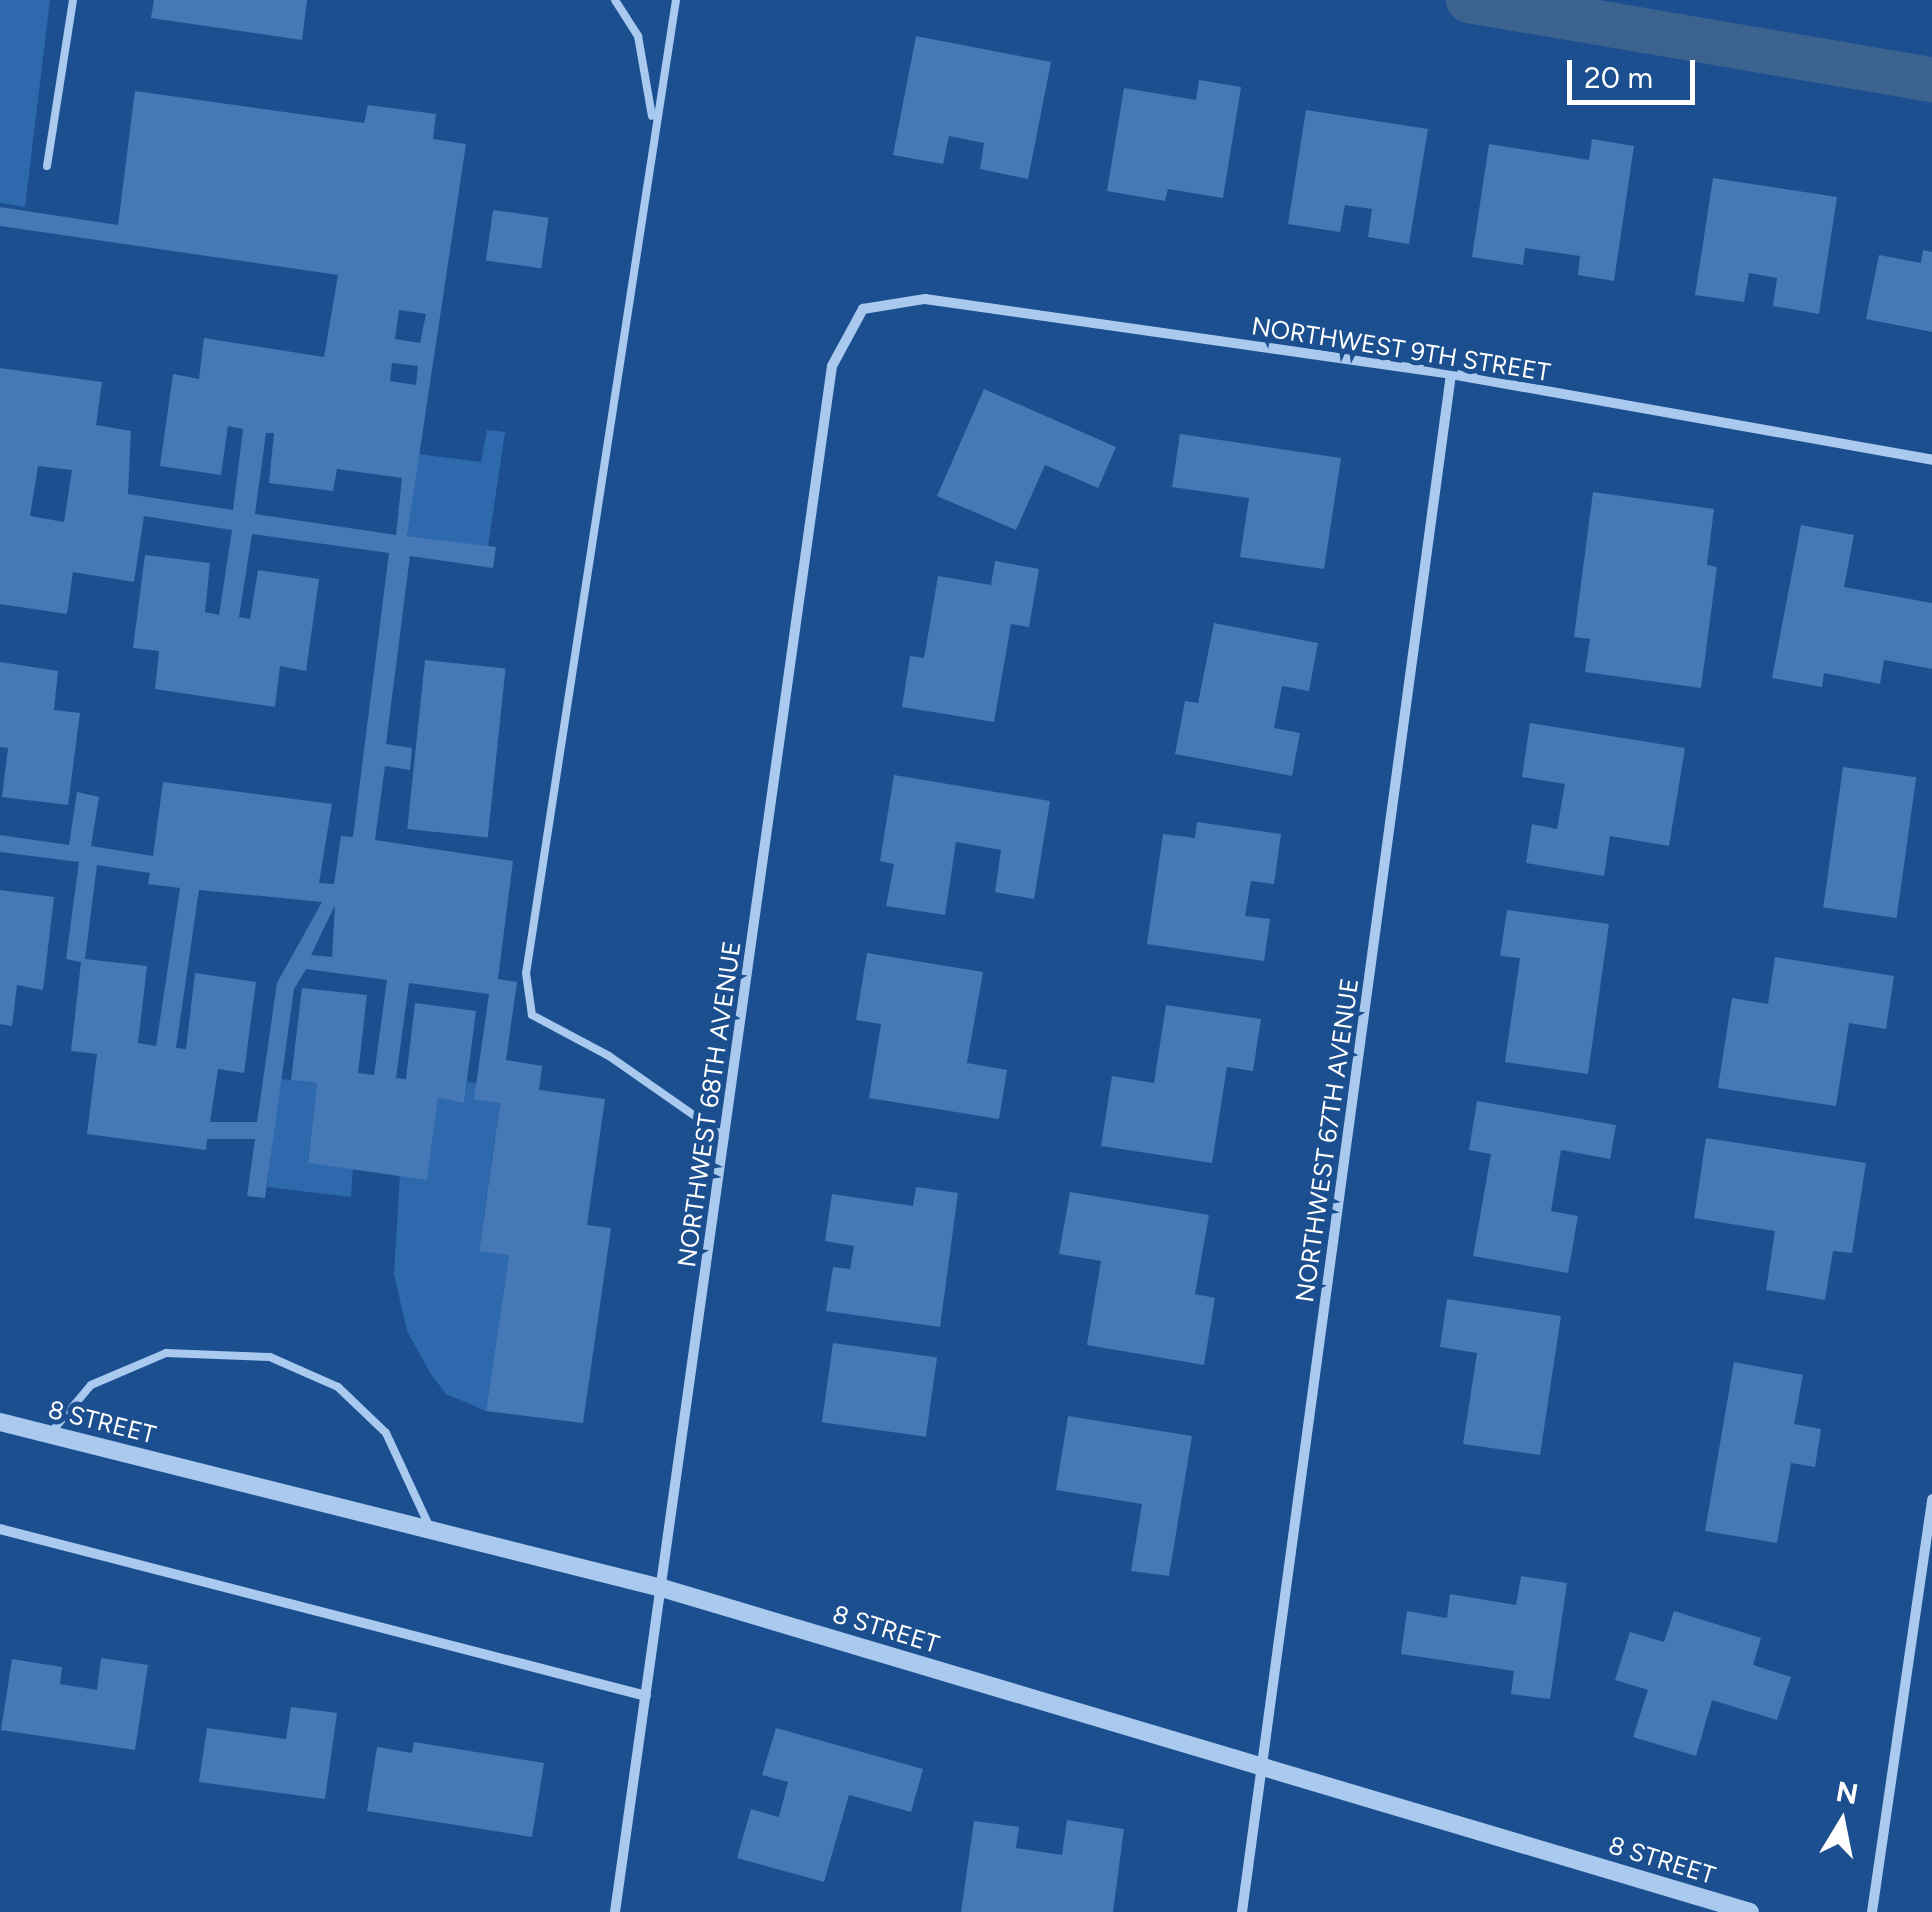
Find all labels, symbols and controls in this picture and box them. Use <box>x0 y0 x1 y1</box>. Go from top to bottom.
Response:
scale bar <box>1572 40 1700 102</box>
text: 20 m <box>1584 59 1653 96</box>
street label: NORTHWEST 9TH STREET <box>1249 311 1553 387</box>
street label: NORTHWEST 68TH AVENUE <box>671 939 747 1269</box>
street label: NORTHWEST 67TH AVENUE <box>1289 976 1365 1304</box>
street label: 8 STREET <box>45 1394 159 1450</box>
street label: 8 STREET <box>829 1599 943 1659</box>
north arrow <box>1792 1772 1892 1872</box>
text: N <box>1834 1774 1861 1811</box>
street label: 8 STREET <box>1605 1830 1719 1890</box>

